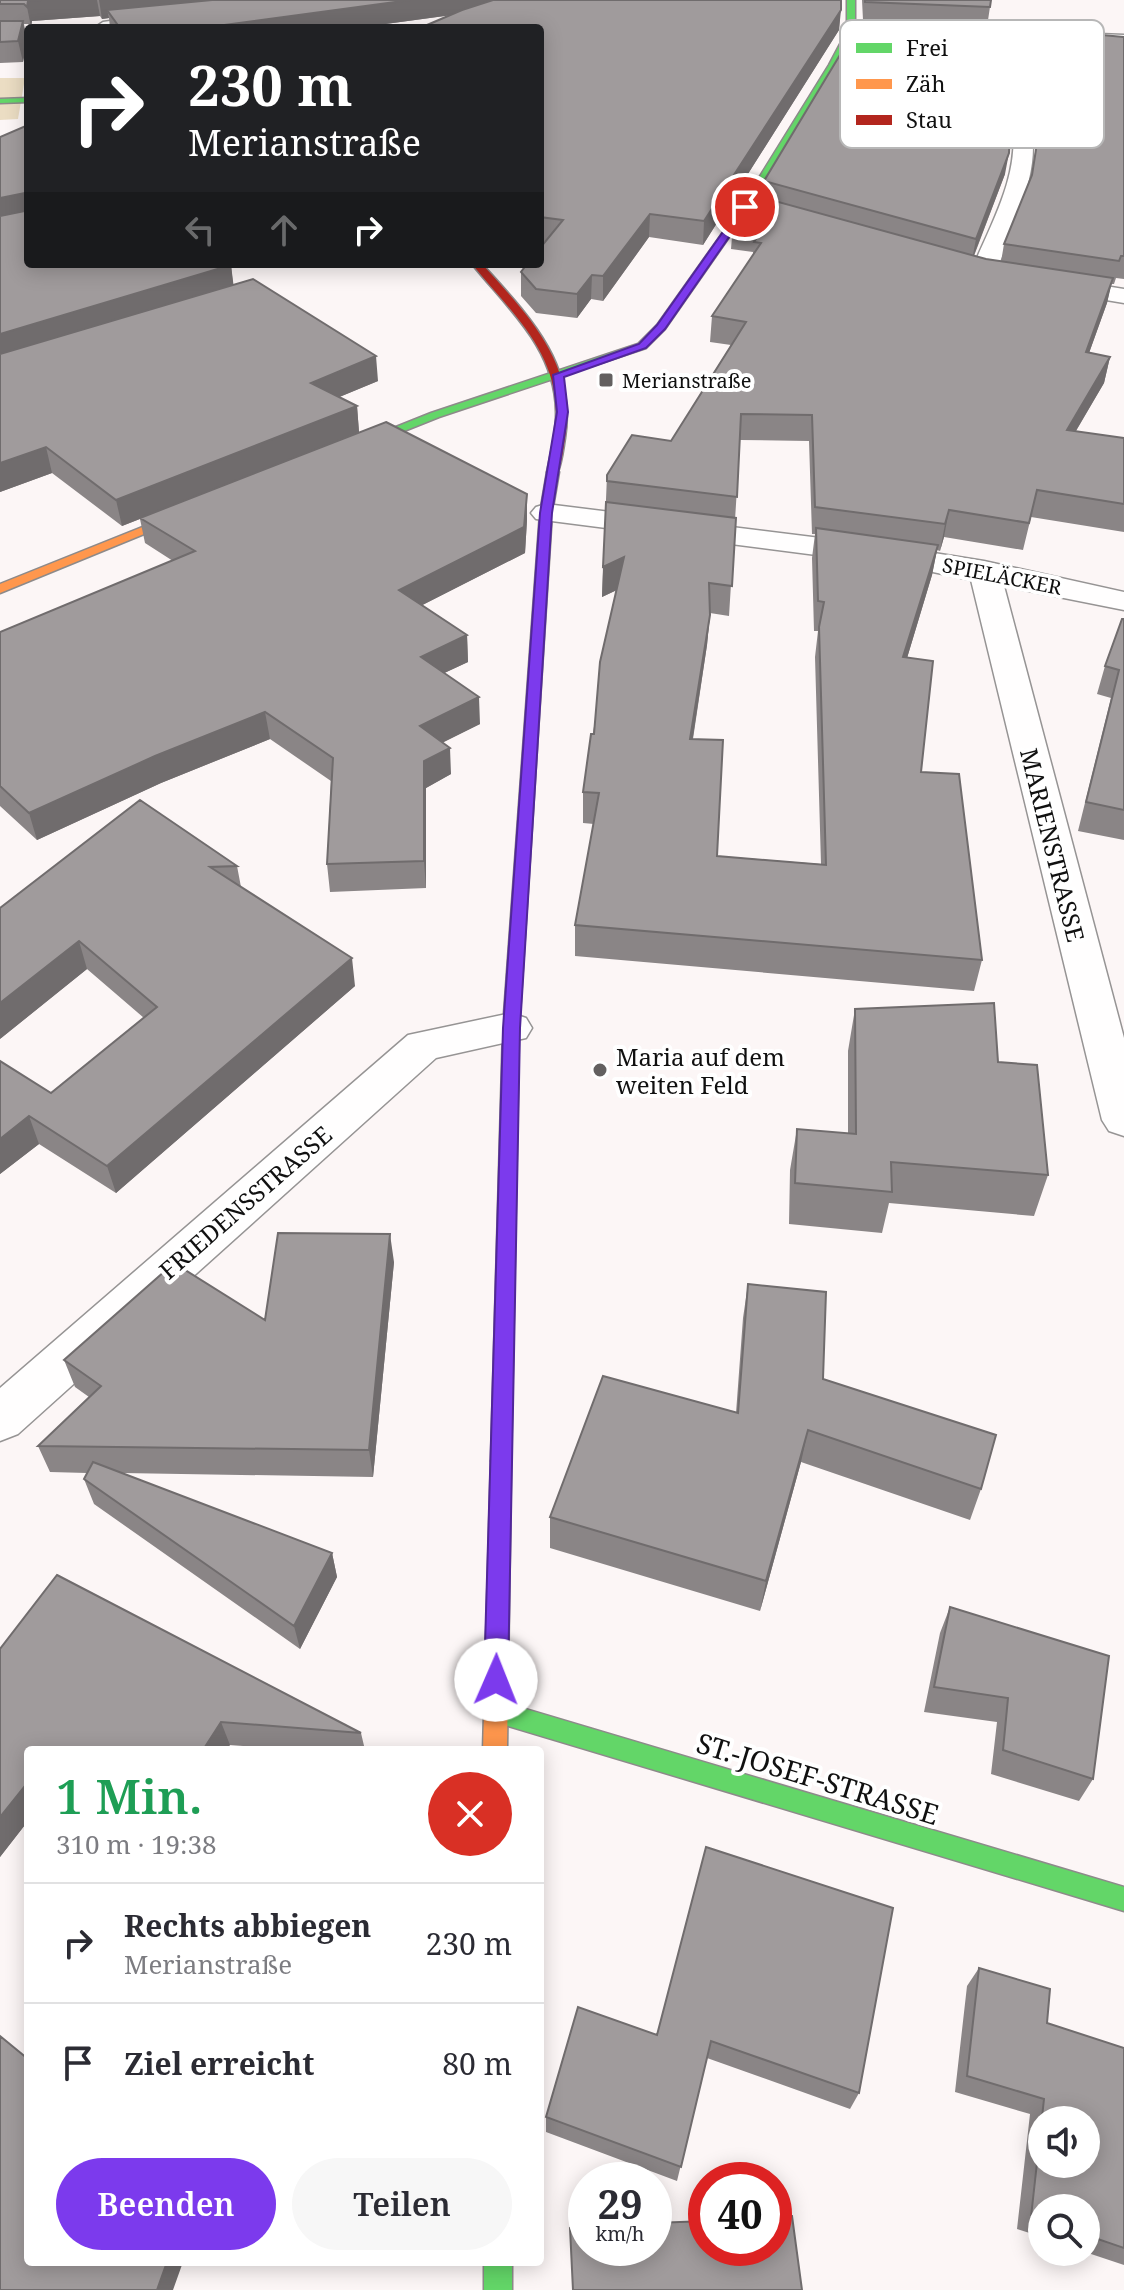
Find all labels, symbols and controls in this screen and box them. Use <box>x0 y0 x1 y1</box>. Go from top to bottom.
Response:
legend <box>840 20 1104 148</box>
text: Frei <box>906 32 948 62</box>
text: 230 m <box>188 46 353 122</box>
icon: right <box>56 56 160 160</box>
text: Zäh <box>906 68 945 98</box>
text: Stau <box>906 104 952 134</box>
text: Merianstraße <box>188 118 421 167</box>
pin <box>711 173 779 241</box>
icon: arrive <box>723 185 767 229</box>
icon: left <box>178 208 222 252</box>
icon: ahead <box>262 208 306 252</box>
icon: right <box>346 208 390 252</box>
place label: Merianstraße <box>622 367 751 394</box>
marker: Merianstraße <box>597 371 615 389</box>
street label: SPIELÄCKER <box>940 551 1065 601</box>
street label: MARIENSTRASSE <box>1013 745 1093 945</box>
place label: Maria auf dem weiten Feld <box>616 1040 785 1101</box>
marker: Maria auf dem weiten Feld <box>591 1061 609 1079</box>
street label: FRIEDENSSTRASSE <box>152 1118 338 1286</box>
position arrow <box>454 1638 538 1722</box>
street label: ST.-JOSEF-STRASSE <box>692 1723 944 1833</box>
text: 1 Min. <box>56 1763 202 1828</box>
button: close <box>428 1772 512 1856</box>
text: 310 m · 19:38 <box>56 1826 217 1862</box>
text: Rechts abbiegen <box>124 1905 371 1946</box>
icon: right <box>56 1921 100 1965</box>
text: 230 m <box>426 1923 512 1964</box>
text: Merianstraße <box>124 1946 292 1982</box>
icon: arrive <box>56 2041 100 2085</box>
text: Ziel erreicht <box>124 2043 314 2084</box>
text: 80 m <box>442 2043 512 2084</box>
map controls <box>1028 2106 1100 2266</box>
button: sound <box>1028 2106 1100 2178</box>
button: Beenden <box>56 2158 276 2250</box>
button: Teilen <box>292 2158 512 2250</box>
speed limit sign: 40 <box>688 2162 792 2266</box>
text: 29 <box>597 2176 643 2231</box>
button: search <box>1028 2194 1100 2266</box>
text: km/h <box>595 2220 645 2247</box>

